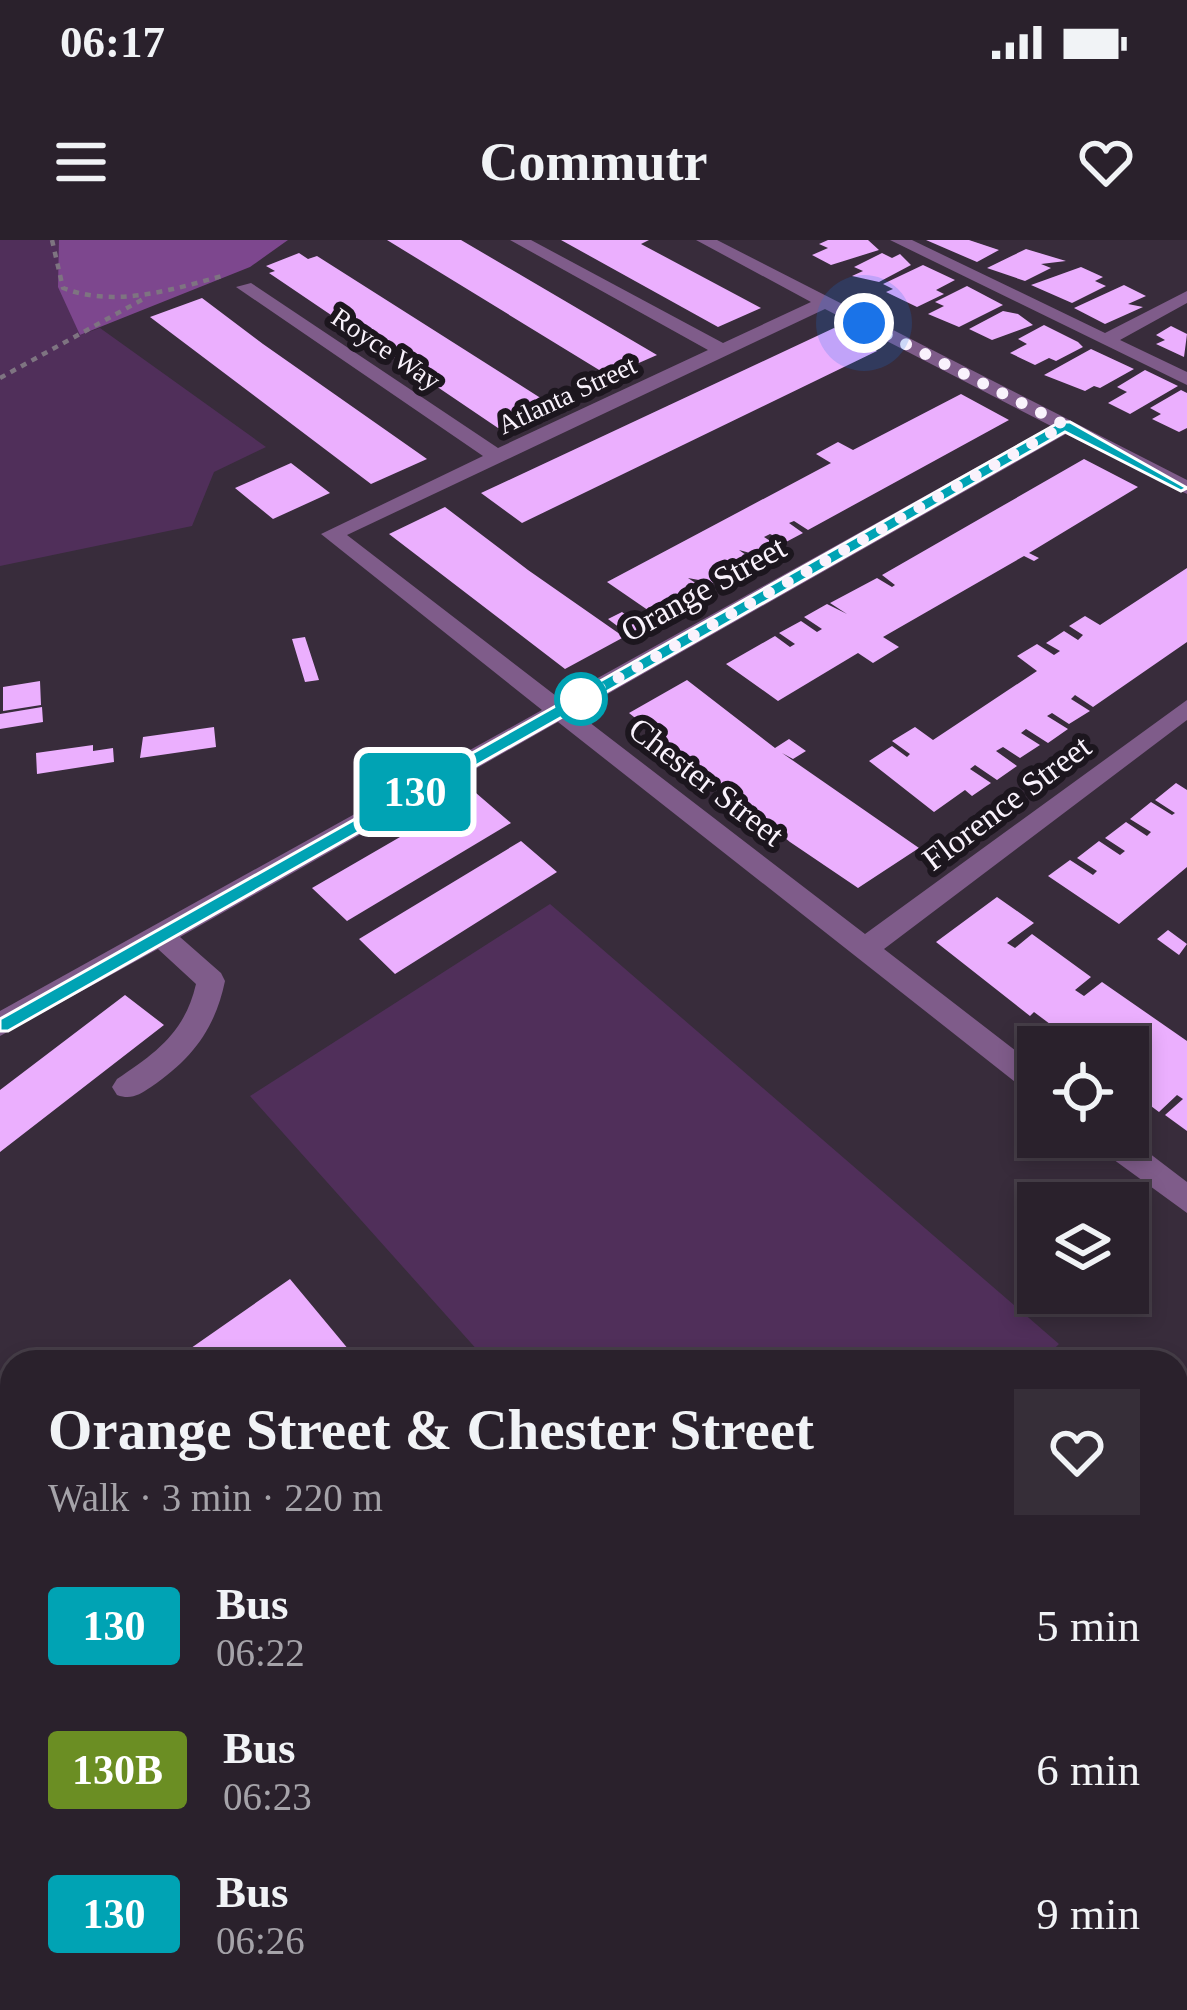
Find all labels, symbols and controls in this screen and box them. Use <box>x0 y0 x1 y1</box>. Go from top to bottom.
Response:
text: 06:17 <box>60 17 165 67</box>
icon: menu <box>48 129 114 195</box>
icon: heart <box>1073 129 1139 195</box>
text: Commutr <box>480 132 707 192</box>
your location <box>834 293 894 353</box>
street label: Royce Way <box>326 302 446 396</box>
street label: Atlanta Street <box>493 350 641 440</box>
street label: Orange Street <box>615 529 792 649</box>
unlabelled marker <box>556 674 606 724</box>
street label: Chester Street <box>622 710 791 853</box>
street label: Florence Street <box>916 728 1098 878</box>
line badge: 130 <box>346 753 484 831</box>
text: 130 <box>384 769 447 815</box>
map controls <box>1017 1026 1149 1314</box>
button: locate <box>1017 1026 1149 1158</box>
button: layers <box>1017 1182 1149 1314</box>
button: heart <box>1014 1389 1140 1515</box>
text: Orange Street & Chester Street <box>48 1398 814 1461</box>
text: Walk · 3 min · 220 m <box>48 1476 383 1519</box>
text: Bus <box>216 1579 289 1629</box>
text: 5 min <box>1036 1601 1140 1651</box>
text: 130 <box>83 1603 146 1649</box>
text: 06:22 <box>216 1631 305 1674</box>
text: Bus <box>223 1723 296 1773</box>
text: 6 min <box>1036 1745 1140 1795</box>
text: 130B <box>72 1747 163 1793</box>
text: 06:23 <box>223 1775 312 1818</box>
text: Bus <box>216 1867 289 1917</box>
text: 9 min <box>1036 1889 1140 1939</box>
text: 130 <box>83 1891 146 1937</box>
text: 06:26 <box>216 1919 305 1962</box>

